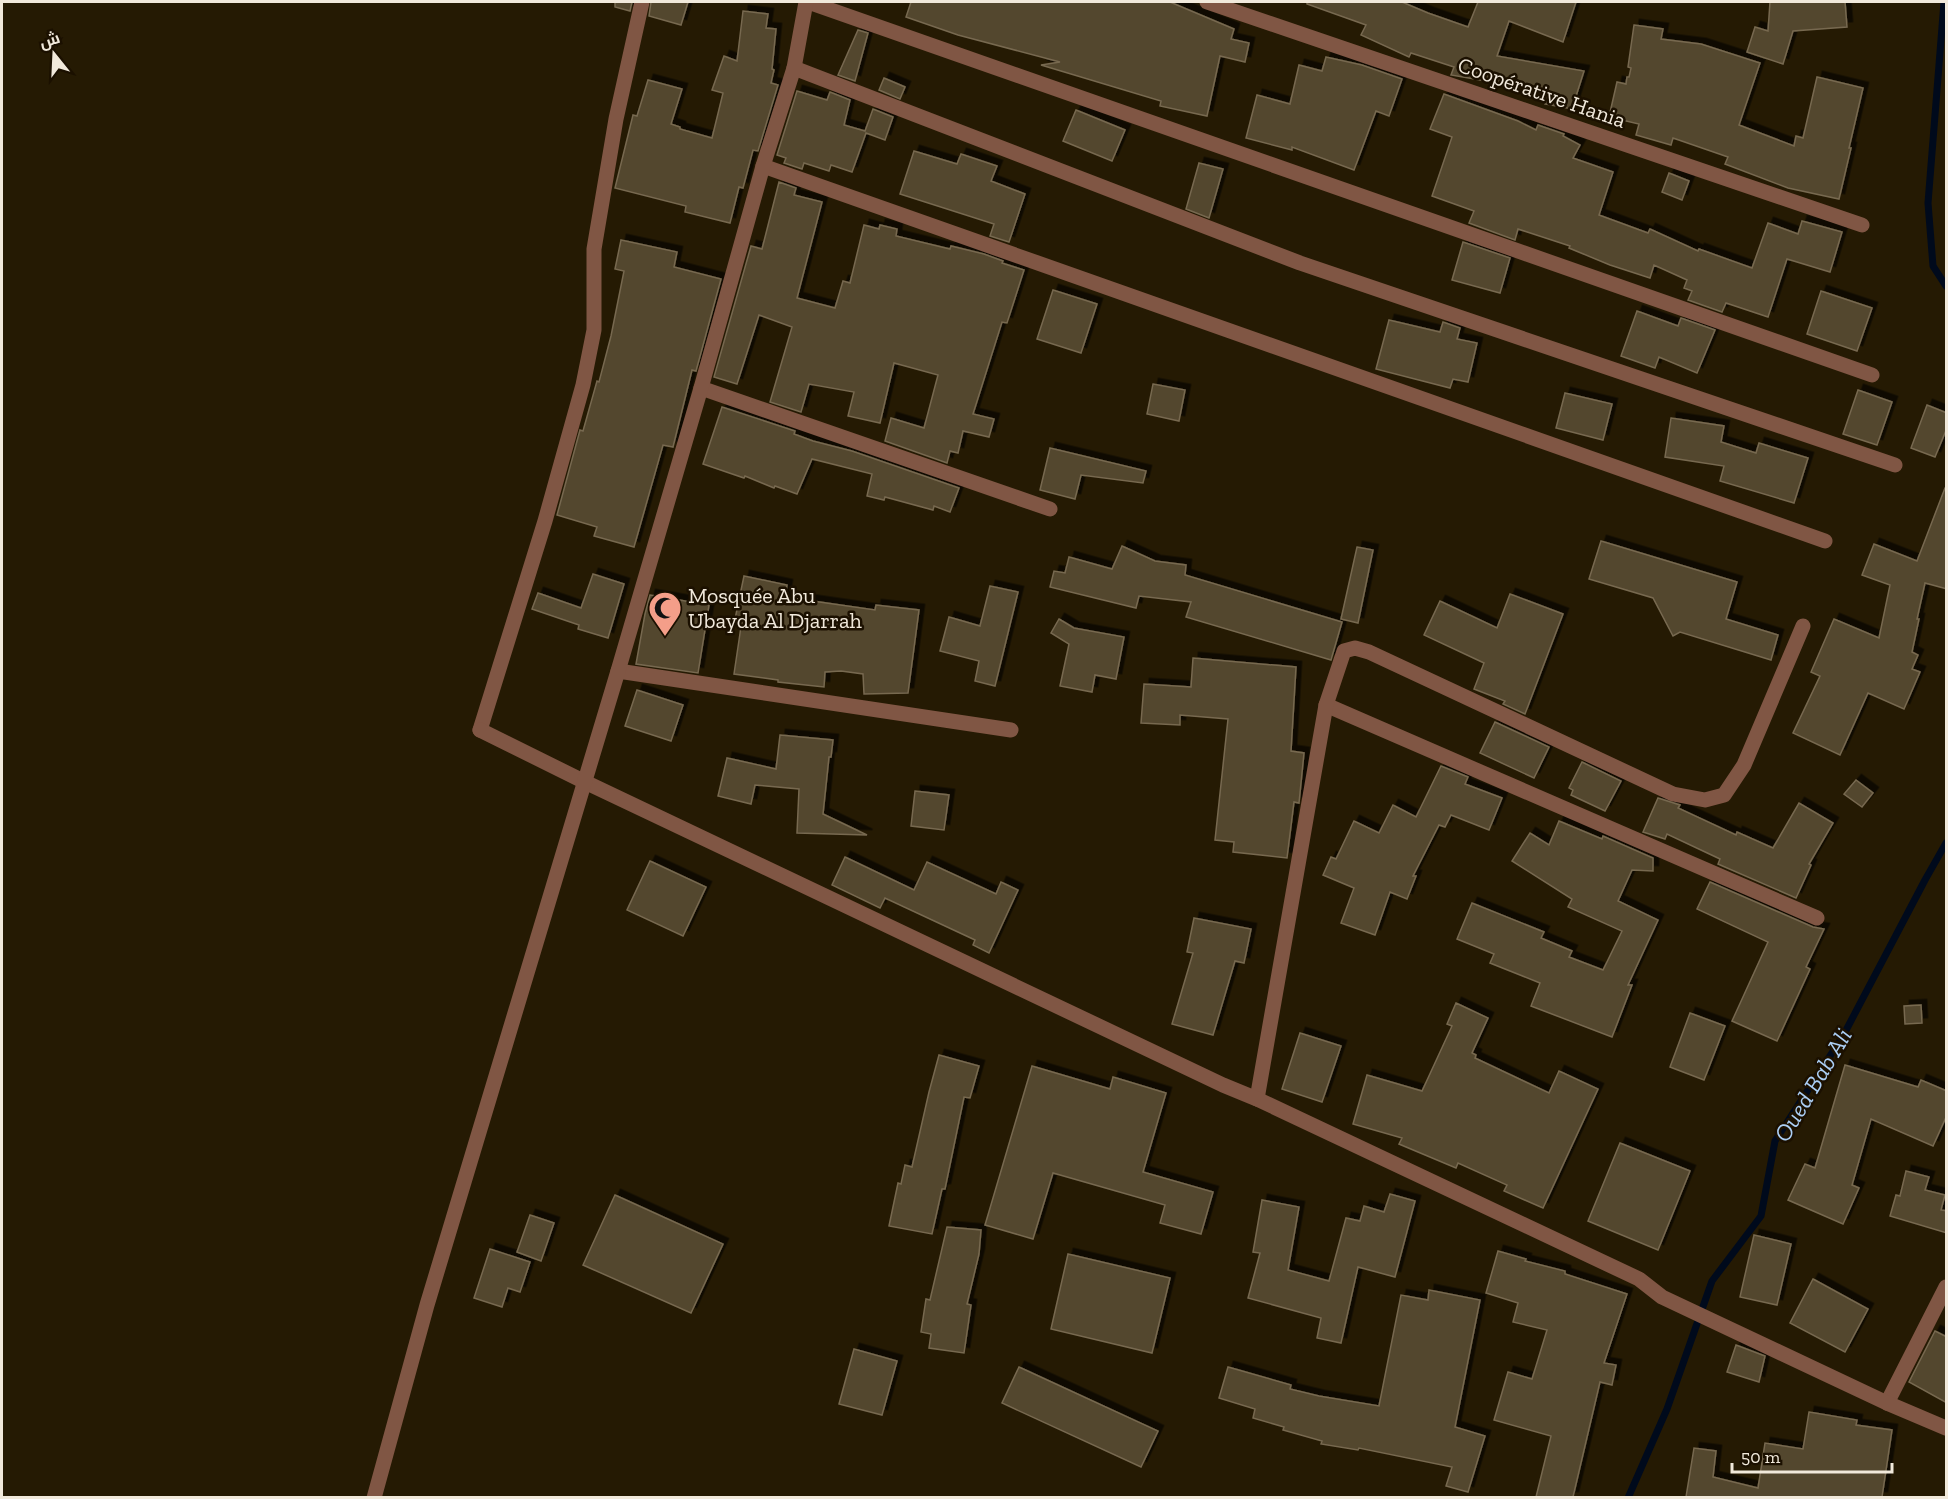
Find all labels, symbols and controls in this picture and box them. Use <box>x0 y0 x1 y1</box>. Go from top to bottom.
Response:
north arrow <box>24 24 84 84</box>
text: ش <box>37 28 62 52</box>
street label: Coopérative Hania <box>1454 51 1630 134</box>
place label: Mosquée Abu Ubayda Al Djarrah <box>688 582 863 634</box>
mosque icon: Mosquée Abu Ubayda Al Djarrah <box>647 590 683 637</box>
water label: Oued Bab Ali <box>1767 1023 1858 1147</box>
scale bar <box>1732 1436 1892 1474</box>
text: 50 m <box>1741 1446 1781 1468</box>

